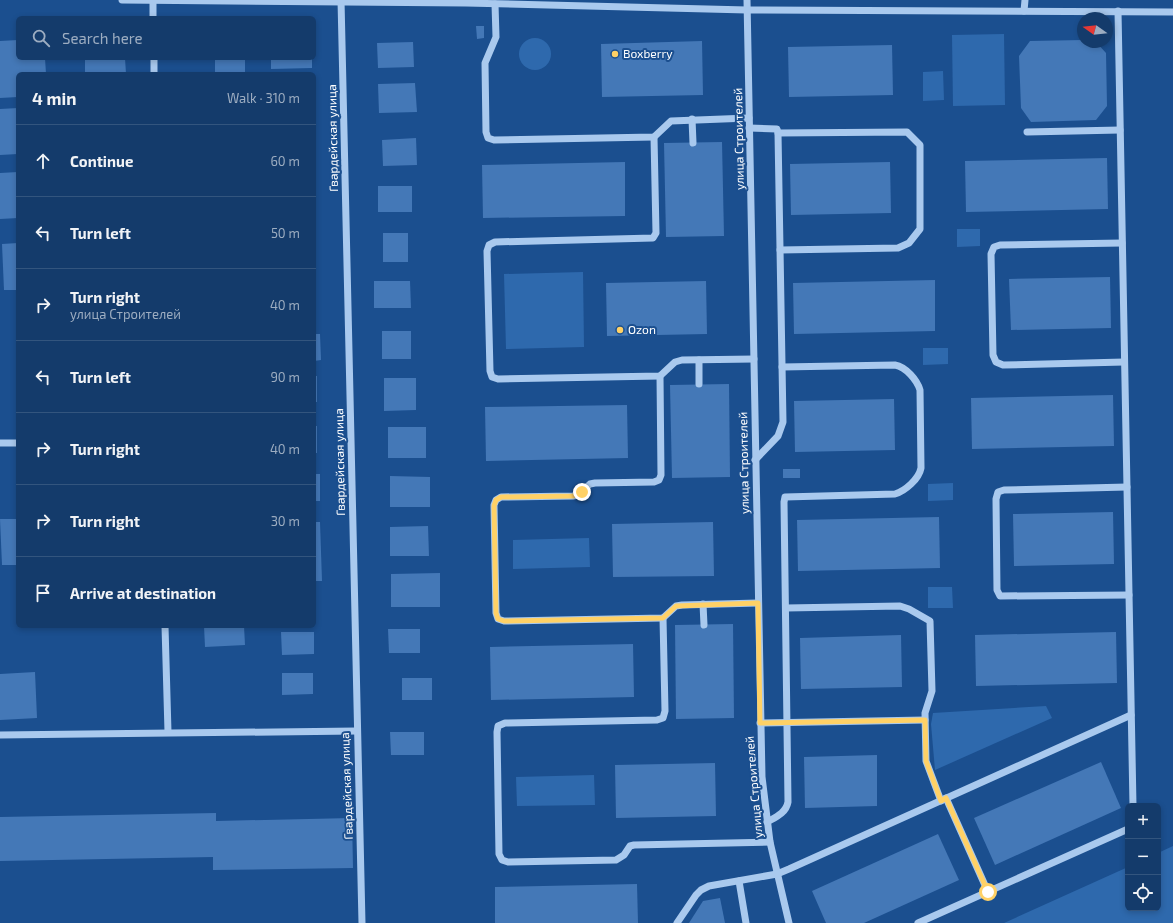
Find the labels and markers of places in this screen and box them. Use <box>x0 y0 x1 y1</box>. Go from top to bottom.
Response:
place label: Boxberry <box>623 46 673 60</box>
marker: Boxberry <box>610 49 620 59</box>
place label: Ozon <box>628 322 656 336</box>
marker: Ozon <box>615 325 625 335</box>

